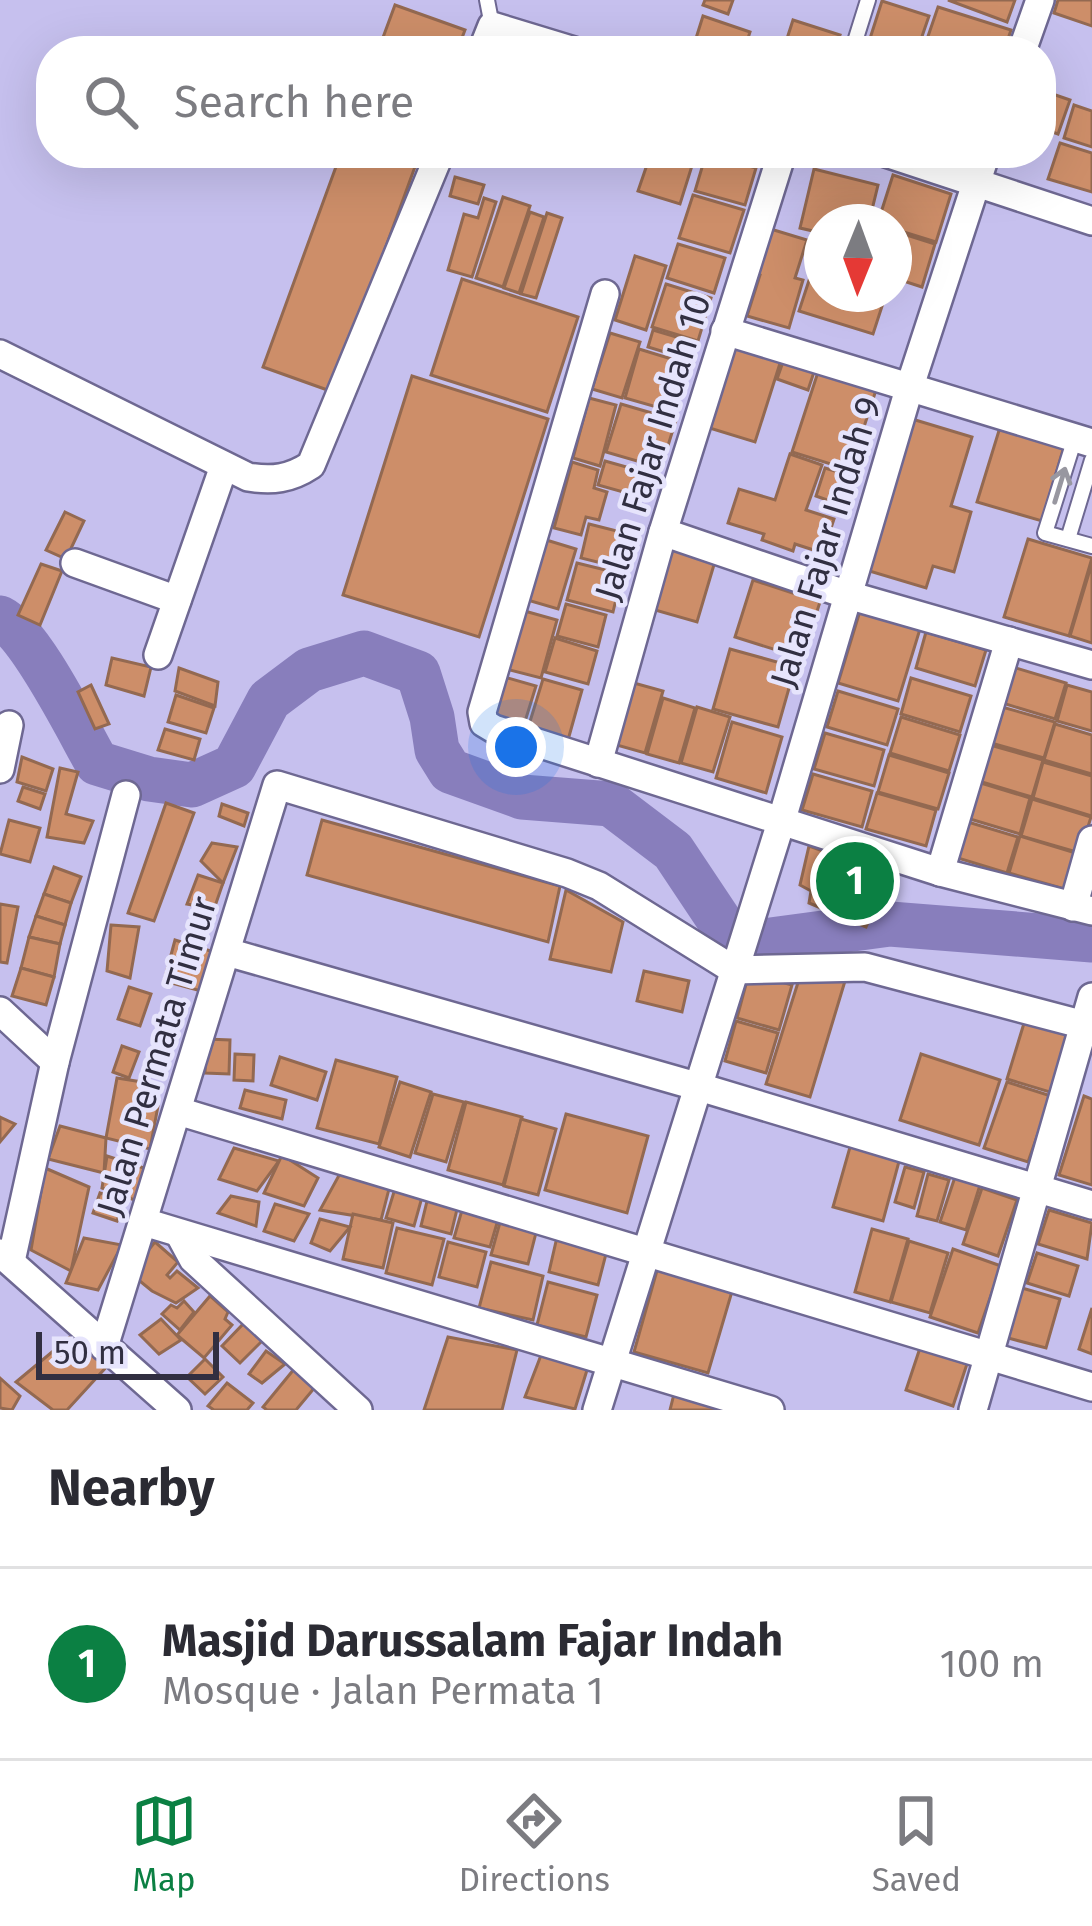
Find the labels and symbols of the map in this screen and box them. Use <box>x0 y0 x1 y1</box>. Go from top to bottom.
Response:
north arrow <box>804 204 912 312</box>
street label: Jalan Fajar Indah 10 <box>586 289 720 605</box>
street label: Jalan Fajar Indah 9 <box>761 392 891 692</box>
one-way arrow <box>1050 467 1072 505</box>
your location <box>486 717 546 777</box>
pin: 1 <box>816 836 894 926</box>
street label: Jalan Permata Timur <box>88 891 226 1221</box>
scale bar <box>36 1326 219 1379</box>

